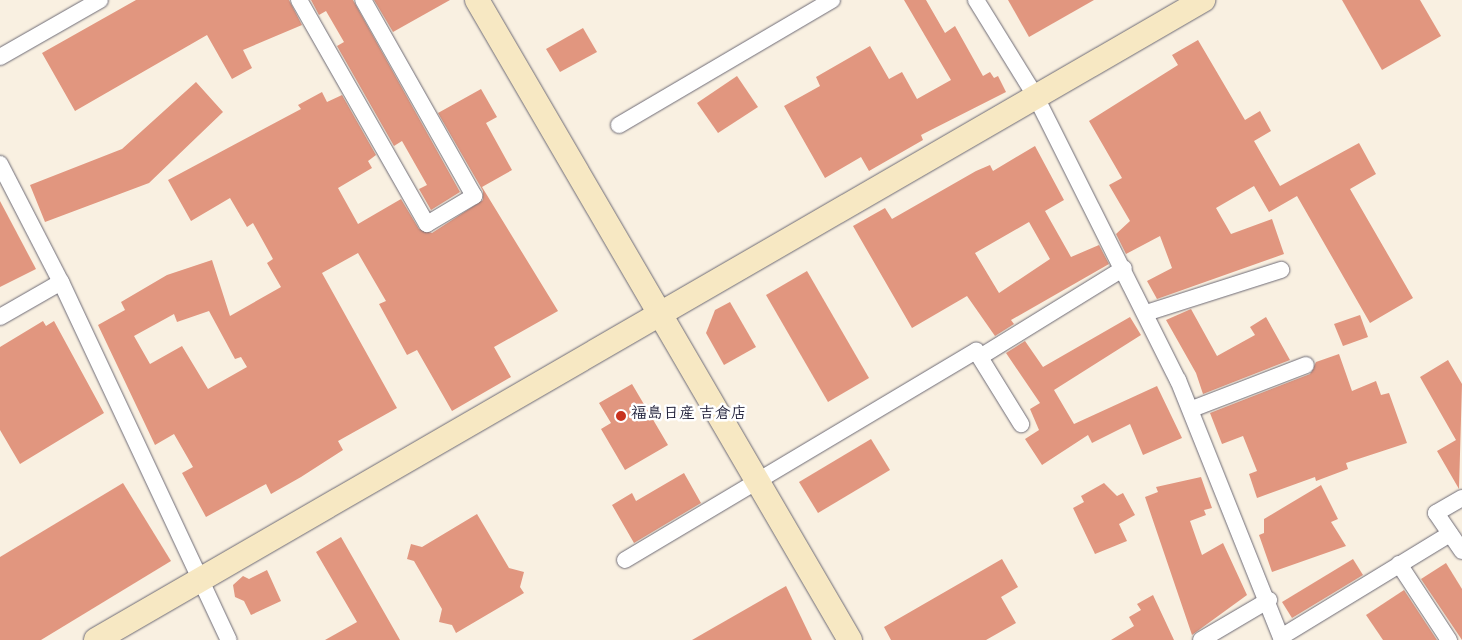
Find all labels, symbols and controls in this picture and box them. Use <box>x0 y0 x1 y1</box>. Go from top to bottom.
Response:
place label: 福島日産 吉倉店 <box>631 406 747 426</box>
marker: 福島日産 吉倉店 <box>615 410 627 422</box>

